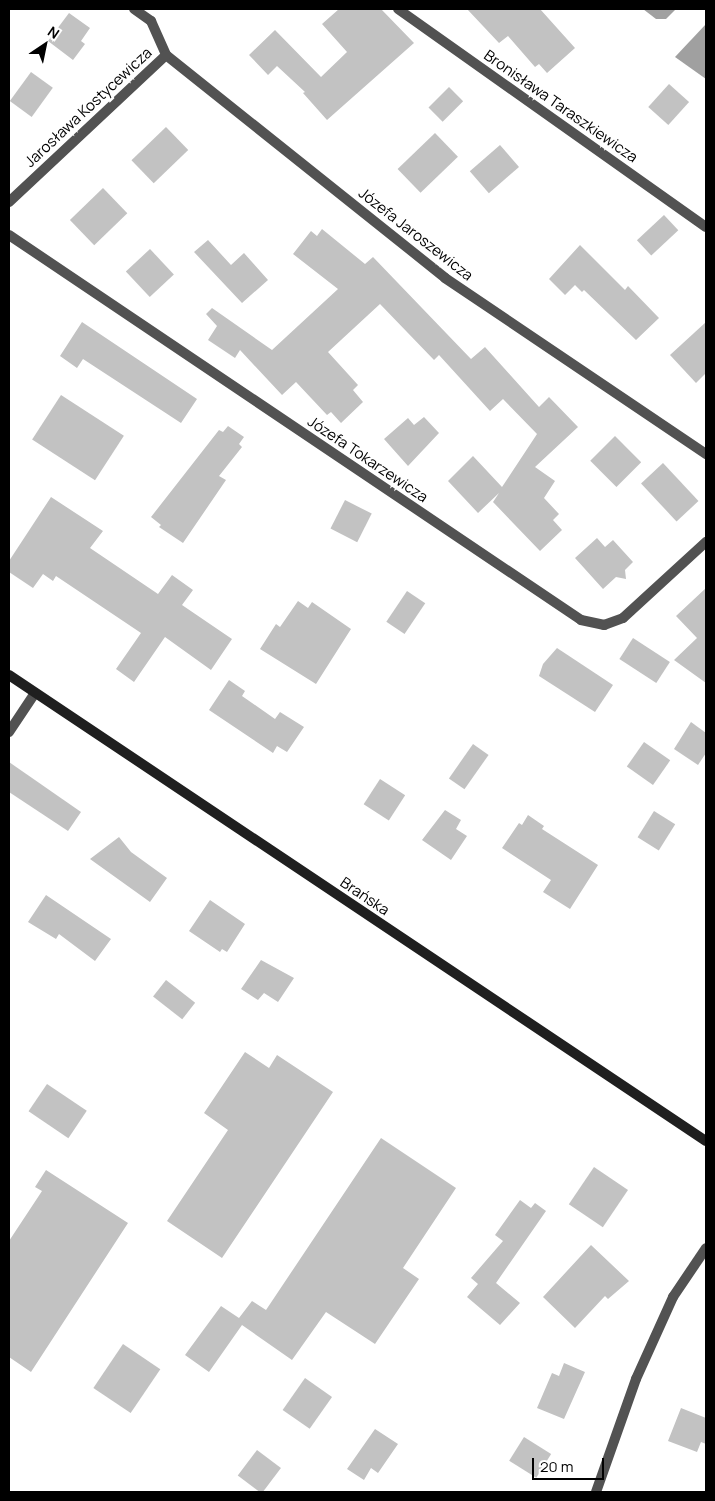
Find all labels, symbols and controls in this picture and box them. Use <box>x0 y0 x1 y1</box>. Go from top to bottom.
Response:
north arrow <box>20 20 70 70</box>
text: N <box>44 21 63 43</box>
street label: Jarosława Kostycewicza <box>21 43 155 171</box>
street label: Bronisława Taraszkiewicza <box>481 46 641 166</box>
street label: Józefa Jaroszewicza <box>355 184 477 284</box>
street label: Józefa Tokarzewicza <box>305 412 431 506</box>
street label: Brańska <box>337 873 393 919</box>
scale bar <box>535 1448 608 1480</box>
text: 20 m <box>540 1456 573 1477</box>

